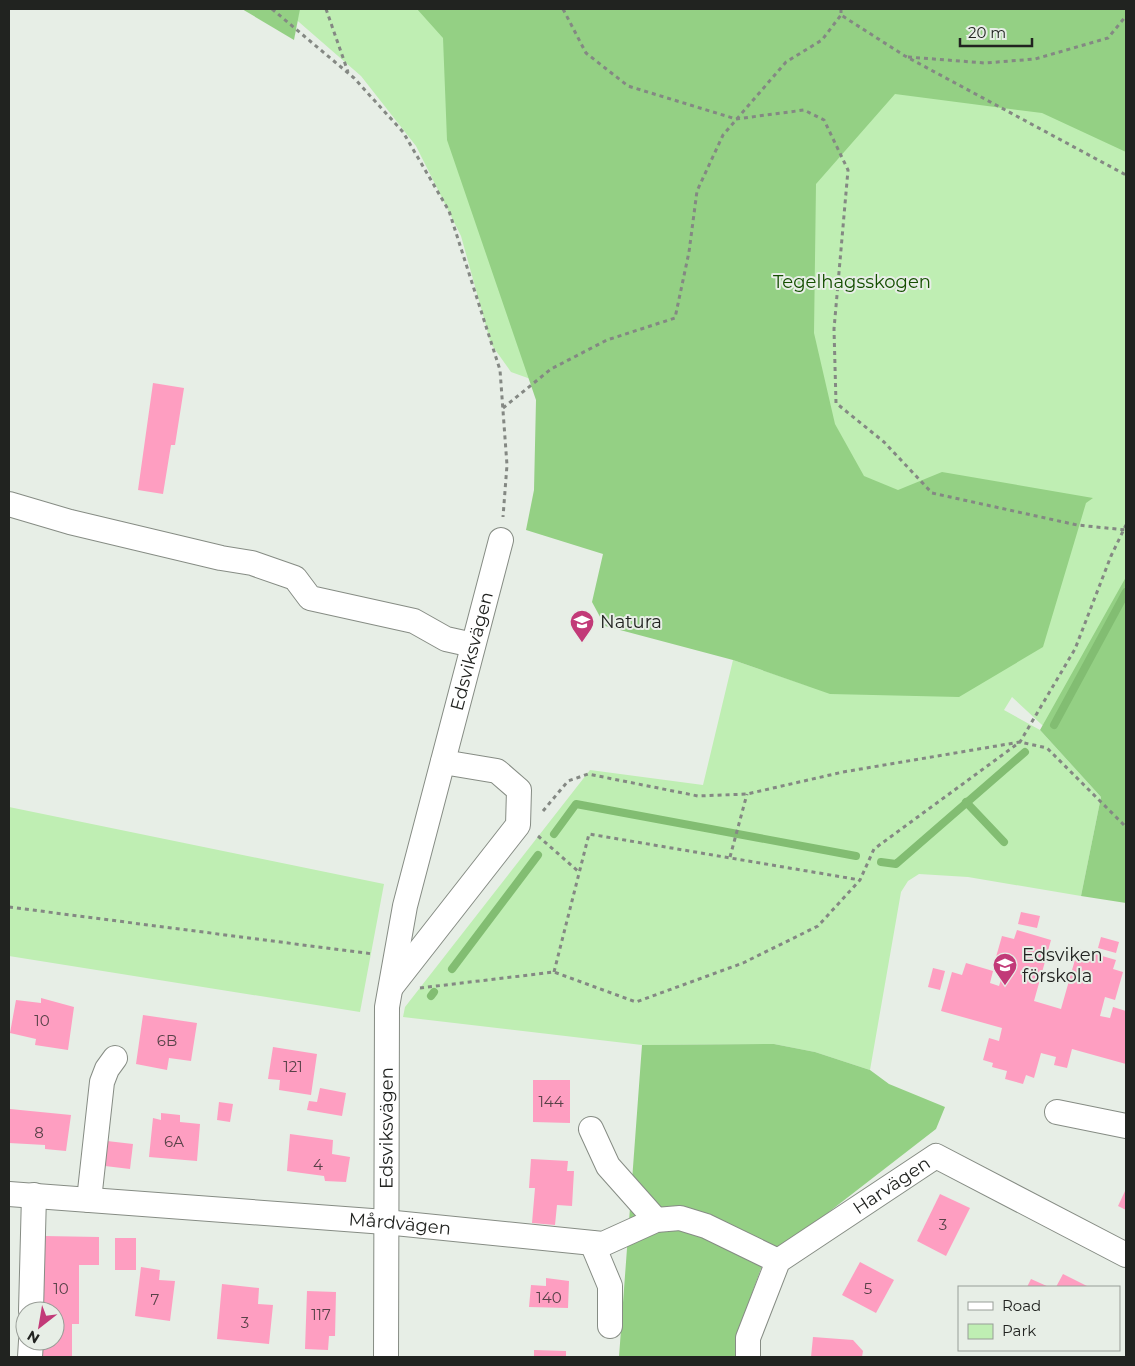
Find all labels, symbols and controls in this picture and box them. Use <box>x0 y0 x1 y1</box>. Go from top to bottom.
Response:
scale bar <box>960 15 1032 47</box>
text: 20 m <box>968 23 1006 42</box>
park label: Tegelhagsskogen <box>773 271 931 293</box>
street label: Edsviksvägen <box>446 589 498 713</box>
school or university icon: Natura <box>569 609 595 643</box>
place label: Natura <box>600 611 662 633</box>
place label: Edsviken förskola <box>1022 944 1103 987</box>
school or university icon: Edsviken förskola <box>992 952 1018 986</box>
house number: 10 <box>34 1011 50 1030</box>
house number: 6B <box>157 1031 177 1050</box>
house number: 121 <box>283 1057 303 1076</box>
street label: Edsviksvägen <box>375 1067 398 1189</box>
house number: 144 <box>538 1092 564 1111</box>
house number: 8 <box>34 1123 44 1142</box>
house number: 6A <box>164 1132 184 1151</box>
street label: Harvägen <box>849 1152 934 1219</box>
house number: 4 <box>313 1155 323 1174</box>
street label: Mårdvägen <box>348 1208 452 1240</box>
house number: 3 <box>939 1215 947 1234</box>
house number: 10 <box>53 1279 69 1298</box>
house number: 5 <box>864 1279 872 1298</box>
legend <box>958 1286 1120 1351</box>
house number: 140 <box>536 1288 562 1307</box>
house number: 7 <box>151 1290 160 1309</box>
text: Road <box>1002 1296 1041 1315</box>
north arrow <box>15 1301 65 1351</box>
house number: 117 <box>311 1305 331 1324</box>
house number: 3 <box>241 1313 249 1332</box>
text: Park <box>1002 1321 1036 1340</box>
text: N <box>24 1327 43 1348</box>

